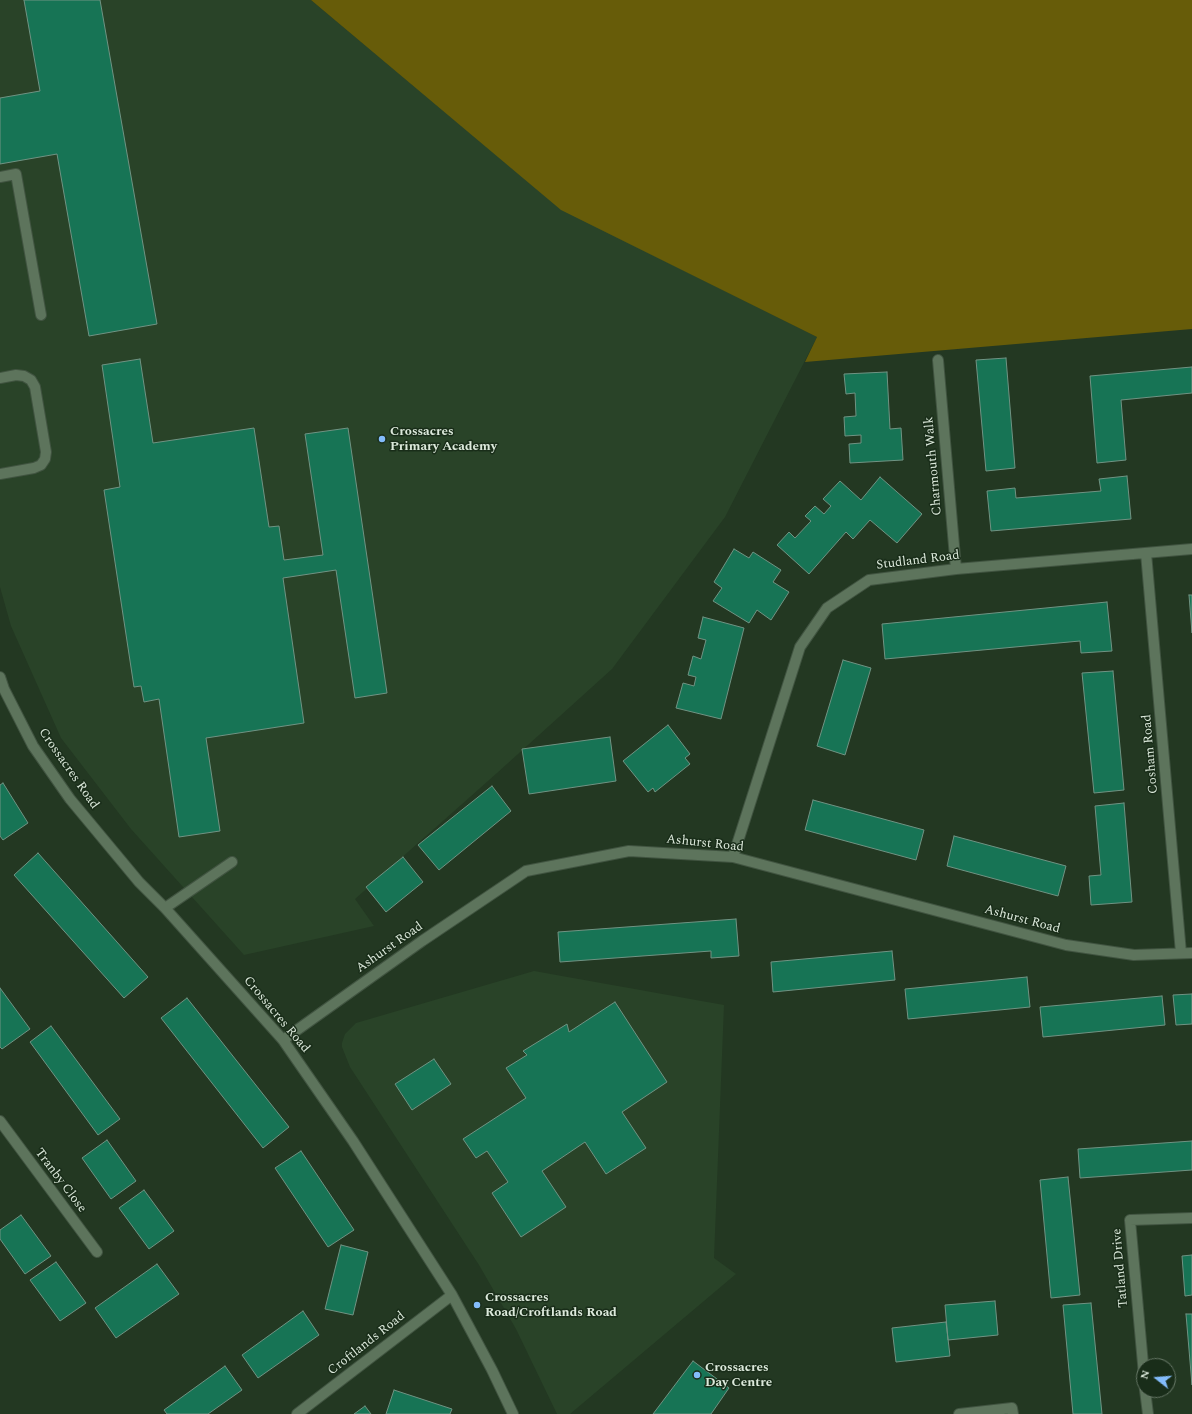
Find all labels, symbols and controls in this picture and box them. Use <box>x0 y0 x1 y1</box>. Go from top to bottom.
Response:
street label: Charmouth Walk <box>922 416 946 516</box>
place label: Crossacres Primary Academy <box>390 424 497 455</box>
marker: Crossacres Primary Academy <box>377 434 387 444</box>
street label: Studland Road <box>875 548 961 574</box>
street label: Cosham Road <box>1140 714 1162 794</box>
street label: Crossacres Road <box>34 726 102 812</box>
street label: Ashurst Road <box>665 832 745 856</box>
street label: Ashurst Road <box>982 902 1062 938</box>
street label: Ashurst Road <box>354 919 426 977</box>
street label: Crossacres Road <box>240 974 312 1056</box>
street label: Tranby Close <box>31 1146 89 1216</box>
street label: Tatland Drive <box>1110 1228 1132 1308</box>
place label: Crossacres Road/Croftlands Road <box>485 1290 617 1321</box>
marker: Crossacres Road/Croftlands Road <box>472 1300 482 1310</box>
street label: Croftlands Road <box>325 1309 409 1379</box>
north arrow <box>1136 1358 1176 1398</box>
place label: Crossacres Day Centre <box>705 1360 772 1391</box>
text: N <box>1136 1368 1154 1381</box>
marker: Crossacres Day Centre <box>692 1370 702 1380</box>

